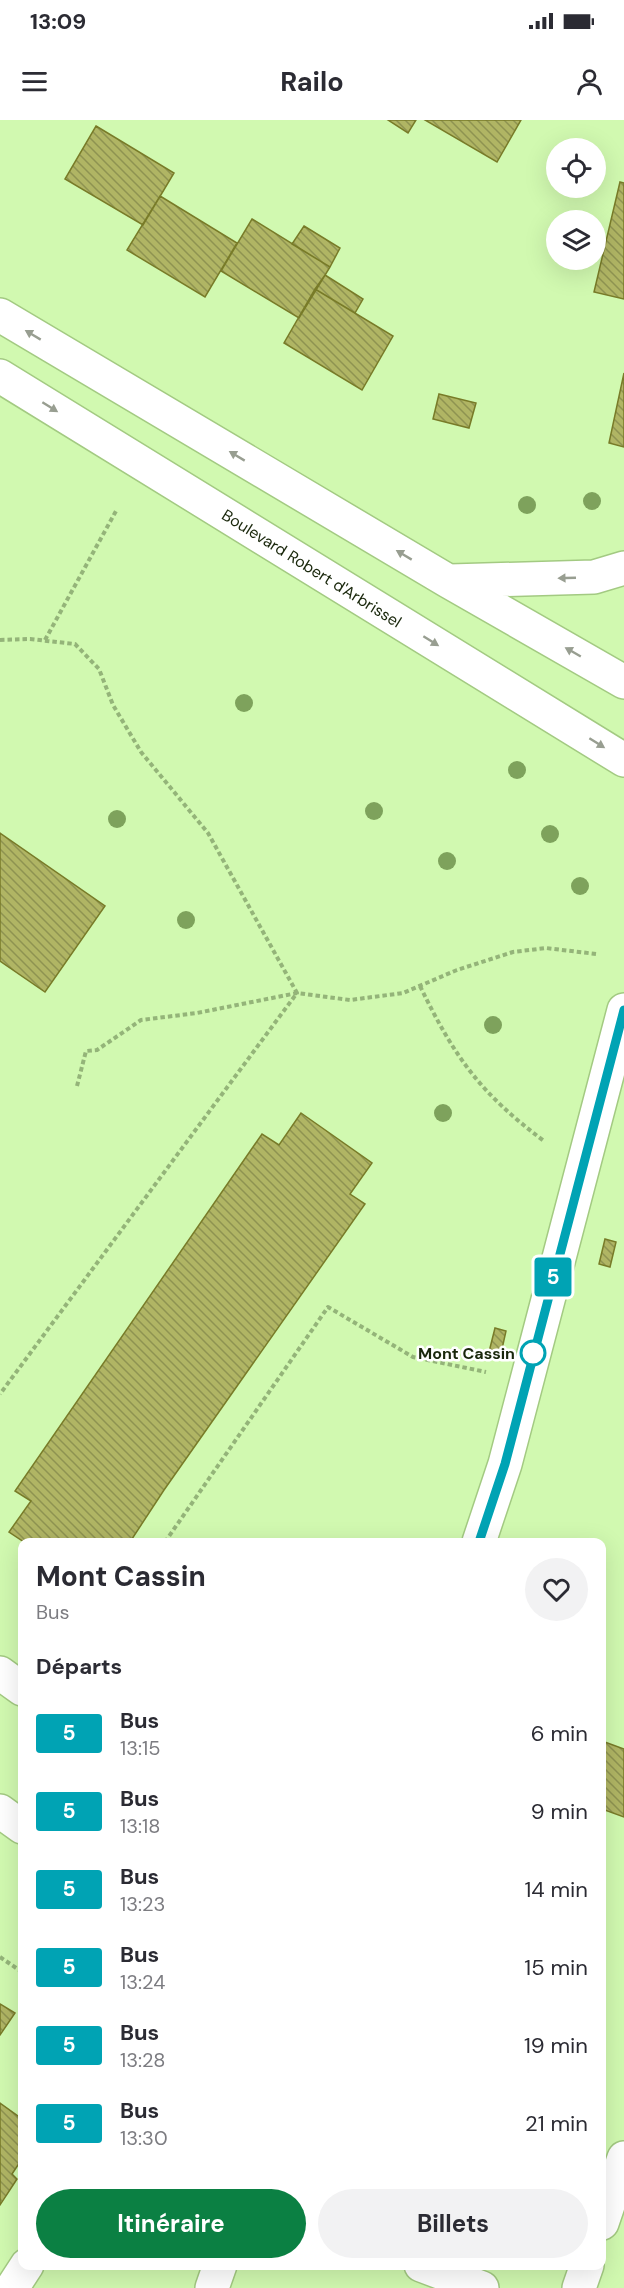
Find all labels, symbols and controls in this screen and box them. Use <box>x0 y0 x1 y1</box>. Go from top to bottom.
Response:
text: 13:09 <box>30 7 86 36</box>
text: Railo <box>280 64 344 99</box>
icon: menu <box>18 65 51 98</box>
icon: person <box>573 65 606 98</box>
map controls <box>546 138 606 270</box>
button: locate <box>546 138 606 198</box>
button: layers <box>546 210 606 270</box>
one-way arrow <box>25 329 41 340</box>
one-way arrow <box>42 402 58 413</box>
one-way arrow <box>229 450 245 461</box>
street label: Boulevard Robert d'Arbrissel <box>218 504 405 632</box>
one-way arrow <box>395 550 412 560</box>
one-way arrow <box>557 574 576 583</box>
one-way arrow <box>423 636 439 647</box>
one-way arrow <box>565 647 581 658</box>
one-way arrow <box>589 738 605 749</box>
line badge: 5 <box>534 1258 572 1296</box>
text: 5 <box>546 1263 560 1291</box>
marker: Mont Cassin <box>520 1340 546 1366</box>
place label: Mont Cassin <box>418 1343 515 1364</box>
text: Mont Cassin <box>36 1558 206 1595</box>
button: heart <box>525 1558 588 1621</box>
text: Bus <box>36 1599 70 1625</box>
text: Départs <box>36 1652 122 1681</box>
text: Bus <box>120 1706 159 1735</box>
text: 5 <box>62 1719 76 1747</box>
text: 6 min <box>531 1719 588 1748</box>
text: 13:15 <box>120 1735 161 1761</box>
text: Bus <box>120 1784 159 1813</box>
text: 5 <box>62 1797 76 1825</box>
text: 9 min <box>531 1797 588 1826</box>
text: 13:18 <box>120 1813 161 1839</box>
text: Bus <box>120 1862 159 1891</box>
text: 5 <box>62 1875 76 1903</box>
text: 14 min <box>524 1875 588 1904</box>
text: 13:23 <box>120 1891 165 1917</box>
text: Bus <box>120 1940 159 1969</box>
text: 5 <box>62 1953 76 1981</box>
text: 15 min <box>524 1953 588 1982</box>
text: 13:24 <box>120 1969 165 1995</box>
text: Bus <box>120 2018 159 2047</box>
text: 5 <box>62 2031 76 2059</box>
text: 19 min <box>524 2031 588 2060</box>
text: 13:28 <box>120 2047 165 2073</box>
text: Bus <box>120 2096 159 2125</box>
text: 5 <box>62 2109 76 2137</box>
text: 21 min <box>525 2109 588 2138</box>
text: 13:30 <box>120 2125 168 2151</box>
button: Itinéraire <box>36 2189 306 2258</box>
button: Billets <box>318 2189 588 2258</box>

